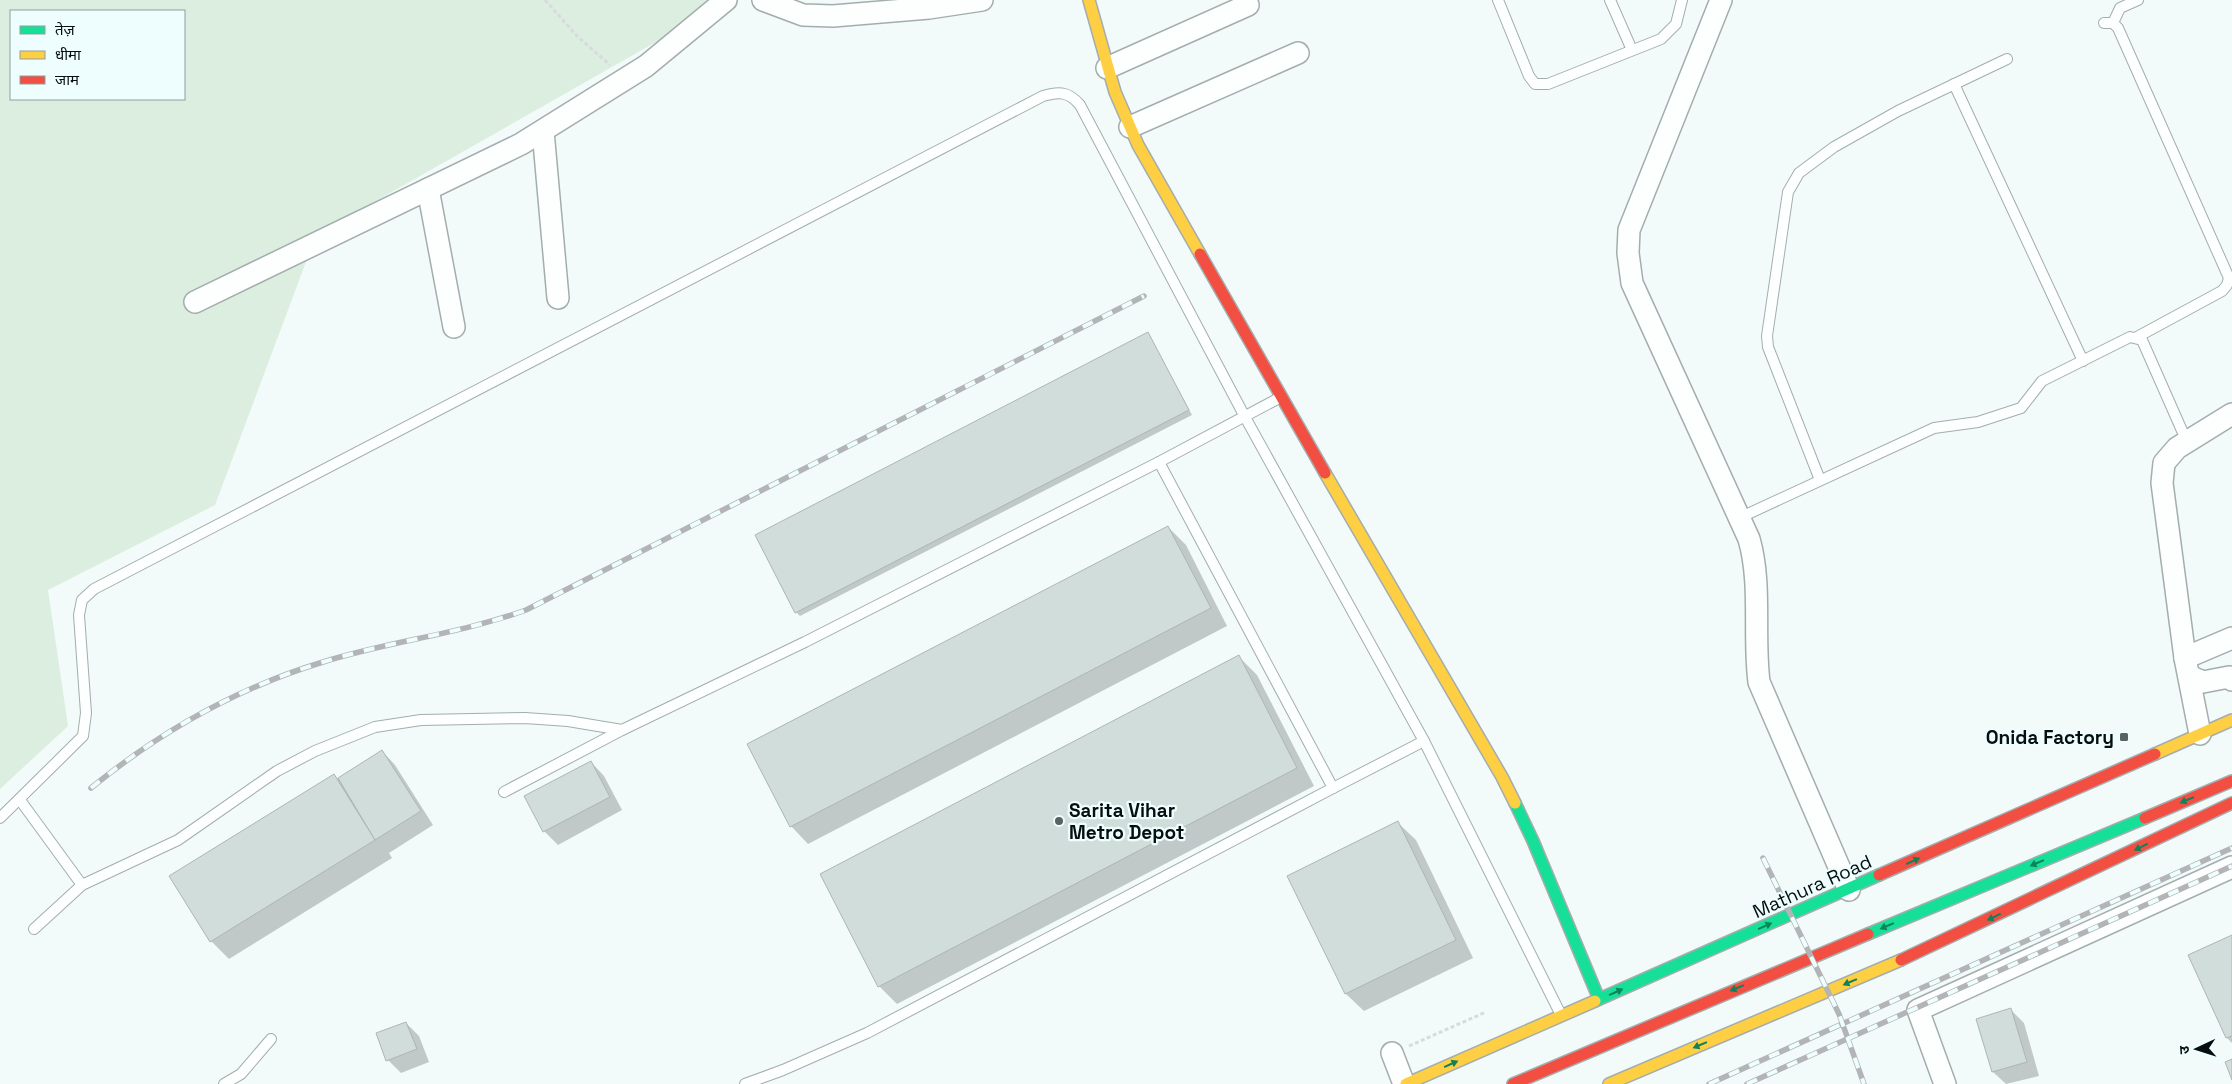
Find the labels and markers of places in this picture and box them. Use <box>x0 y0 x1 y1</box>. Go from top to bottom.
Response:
place label: Onida Factory <box>1986 725 2114 750</box>
marker: Onida Factory <box>2118 731 2130 743</box>
place label: Sarita Vihar Metro Depot <box>1069 798 1184 845</box>
marker: Sarita Vihar Metro Depot <box>1053 815 1065 827</box>

